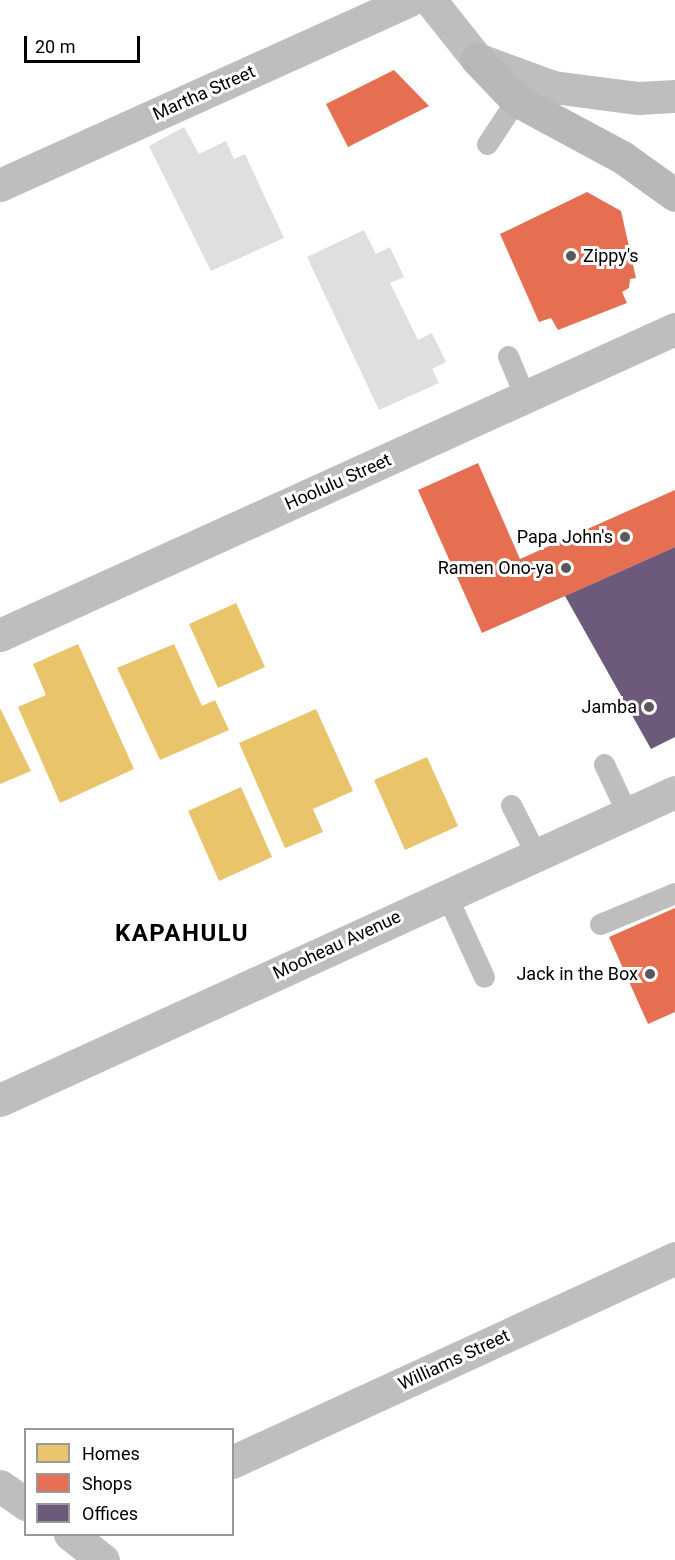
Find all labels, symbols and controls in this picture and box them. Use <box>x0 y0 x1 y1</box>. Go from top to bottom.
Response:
scale bar <box>27 24 142 62</box>
text: 20 m <box>35 36 75 57</box>
street label: Martha Street <box>150 61 258 125</box>
place label: Zippy's <box>583 245 639 267</box>
marker: Zippy's <box>564 249 578 263</box>
street label: Hoolulu Street <box>282 449 394 515</box>
place label: Papa John's <box>517 526 613 548</box>
marker: Papa John's <box>618 530 632 544</box>
place label: Ramen Ono-ya <box>438 557 554 579</box>
marker: Ramen Ono-ya <box>559 561 573 575</box>
place label: Jamba <box>582 696 637 718</box>
marker: Jamba <box>642 700 656 714</box>
street label: Mooheau Avenue <box>270 906 404 984</box>
district label: KAPAHULU <box>115 920 249 948</box>
place label: Jack in the Box <box>516 963 638 985</box>
marker: Jack in the Box <box>643 967 657 981</box>
street label: Williams Street <box>395 1325 513 1395</box>
legend <box>24 1428 234 1536</box>
text: Homes <box>82 1443 140 1464</box>
text: Shops <box>82 1473 132 1494</box>
text: Offices <box>82 1503 138 1524</box>

